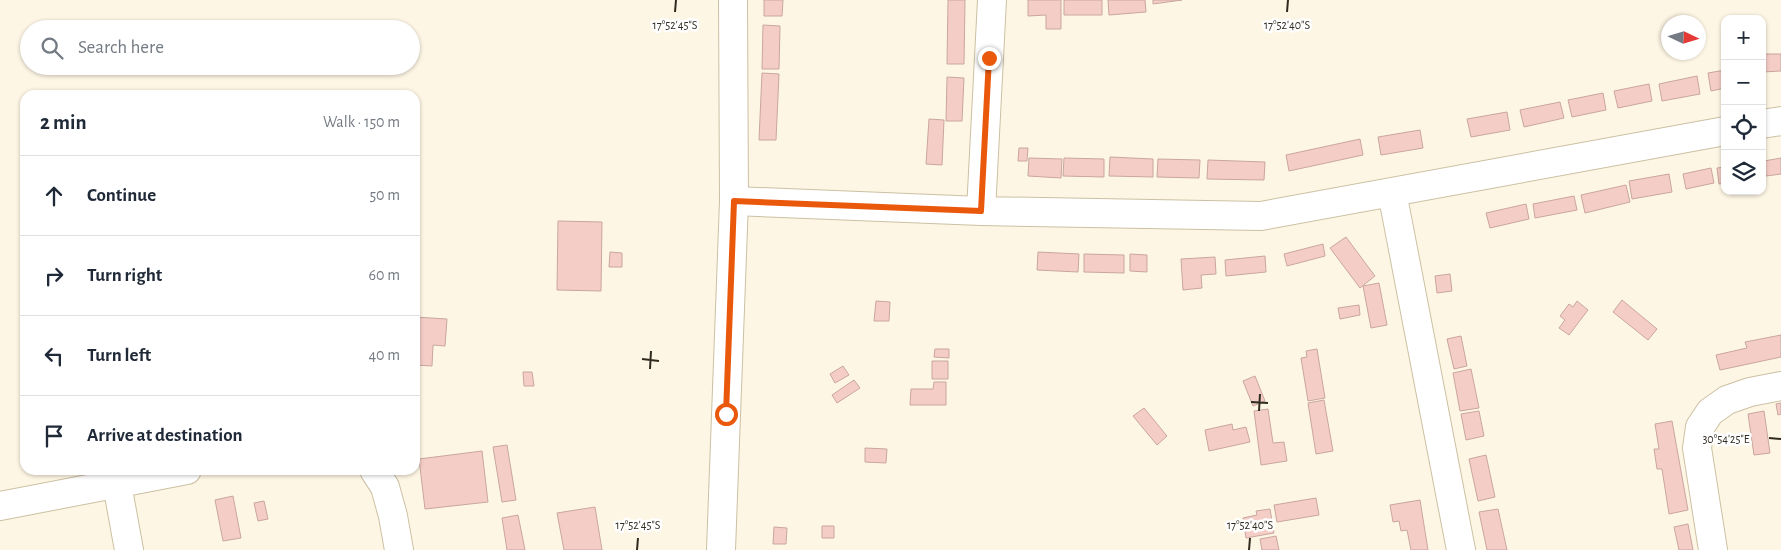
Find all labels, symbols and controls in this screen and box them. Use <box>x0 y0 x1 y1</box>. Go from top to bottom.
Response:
north arrow <box>1661 15 1706 60</box>
map controls <box>1721 15 1766 195</box>
button: + <box>1721 15 1766 60</box>
text: 17°52'45"S <box>653 19 698 31</box>
text: 17°52'40"S <box>1264 19 1310 31</box>
search box <box>20 20 420 75</box>
icon: search <box>38 34 66 62</box>
text: Search here <box>78 38 164 57</box>
route end <box>978 47 1001 70</box>
button: − <box>1721 60 1766 105</box>
button: locate <box>1721 105 1766 150</box>
text: 2 min <box>40 112 87 133</box>
text: Walk · 150 m <box>323 114 400 130</box>
button: layers <box>1721 150 1766 195</box>
icon: ahead <box>40 182 68 210</box>
text: Continue <box>87 186 156 205</box>
text: 50 m <box>369 187 400 203</box>
icon: right <box>40 262 68 290</box>
text: Turn right <box>87 266 162 285</box>
text: 60 m <box>369 267 400 283</box>
icon: left <box>40 342 68 370</box>
text: Turn left <box>87 346 151 365</box>
text: 40 m <box>368 347 400 363</box>
route start <box>715 403 738 426</box>
icon: arrive <box>40 422 68 450</box>
text: Arrive at destination <box>87 426 243 445</box>
text: 30°54'25"E <box>1702 433 1750 445</box>
text: 17°52'45"S <box>616 519 661 531</box>
text: 17°52'40"S <box>1227 519 1273 531</box>

